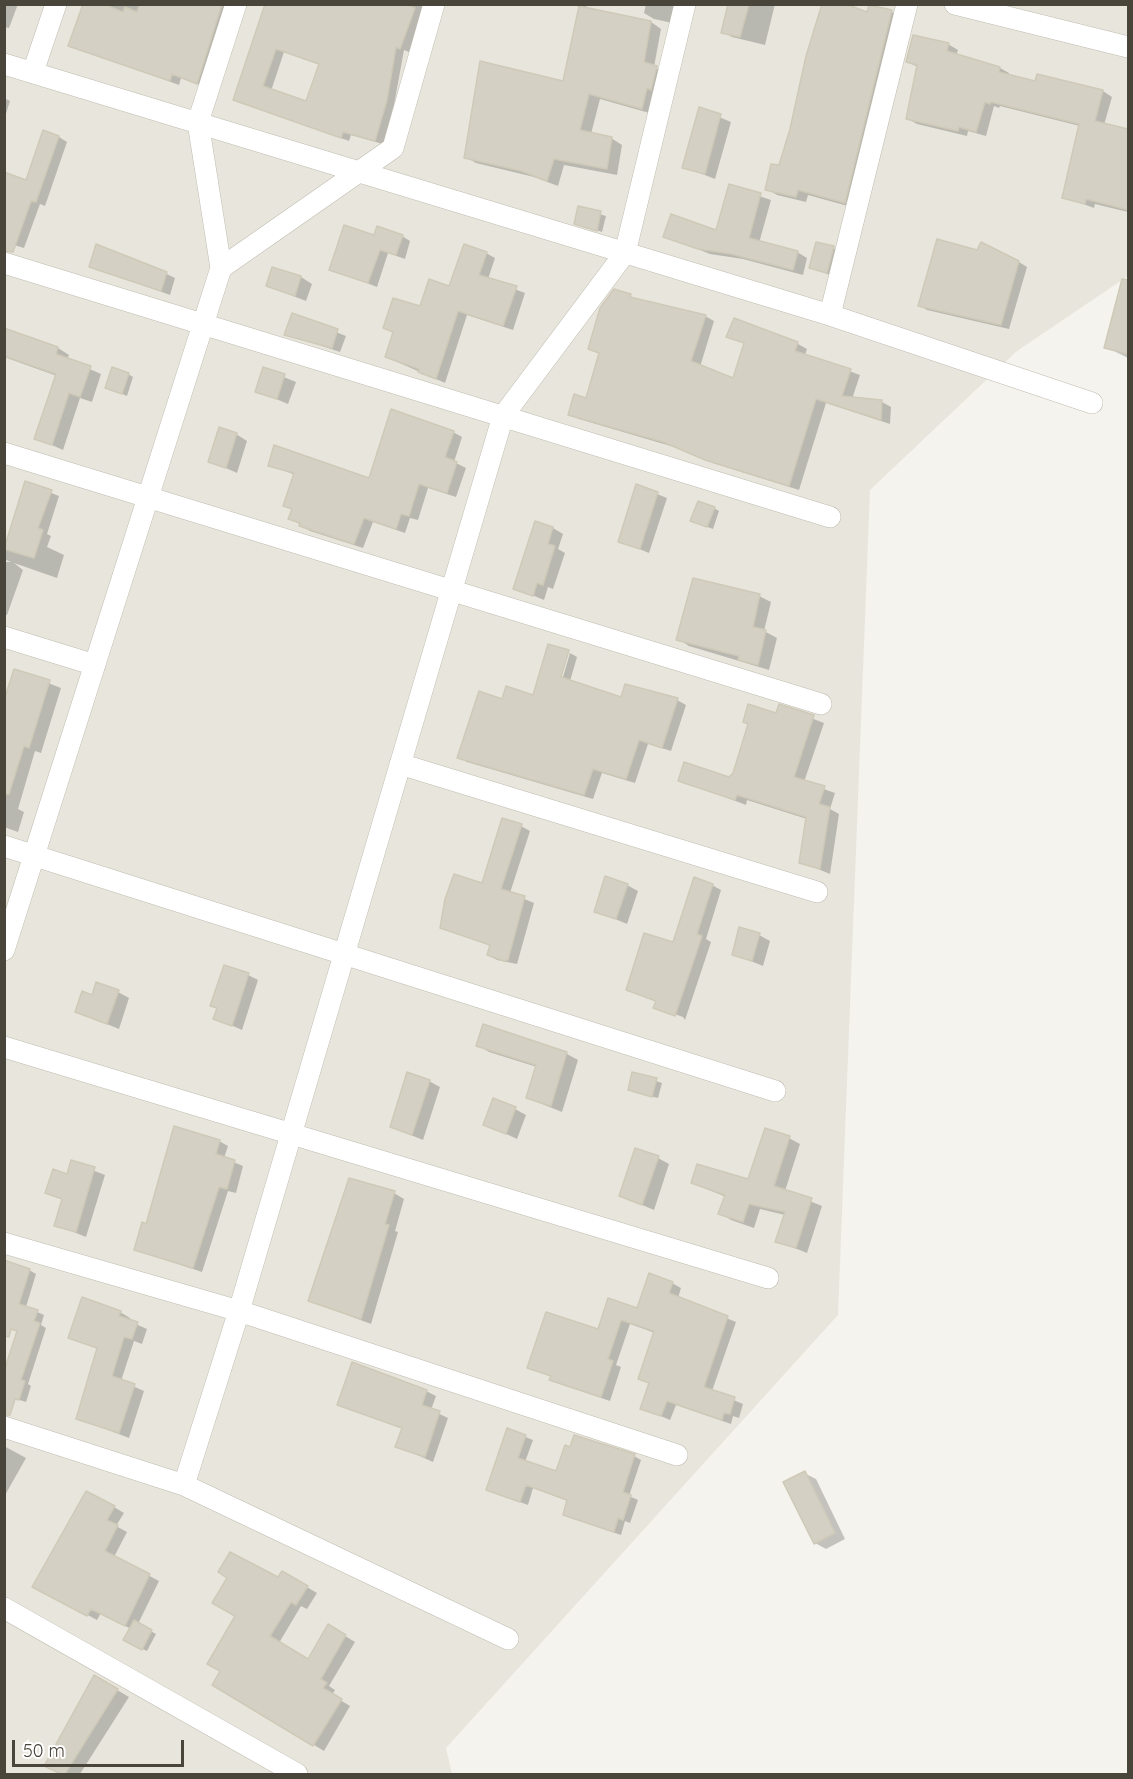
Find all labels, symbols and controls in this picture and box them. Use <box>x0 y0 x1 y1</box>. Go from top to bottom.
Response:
scale bar <box>15 1728 188 1766</box>
text: 50 m <box>23 1739 65 1762</box>

